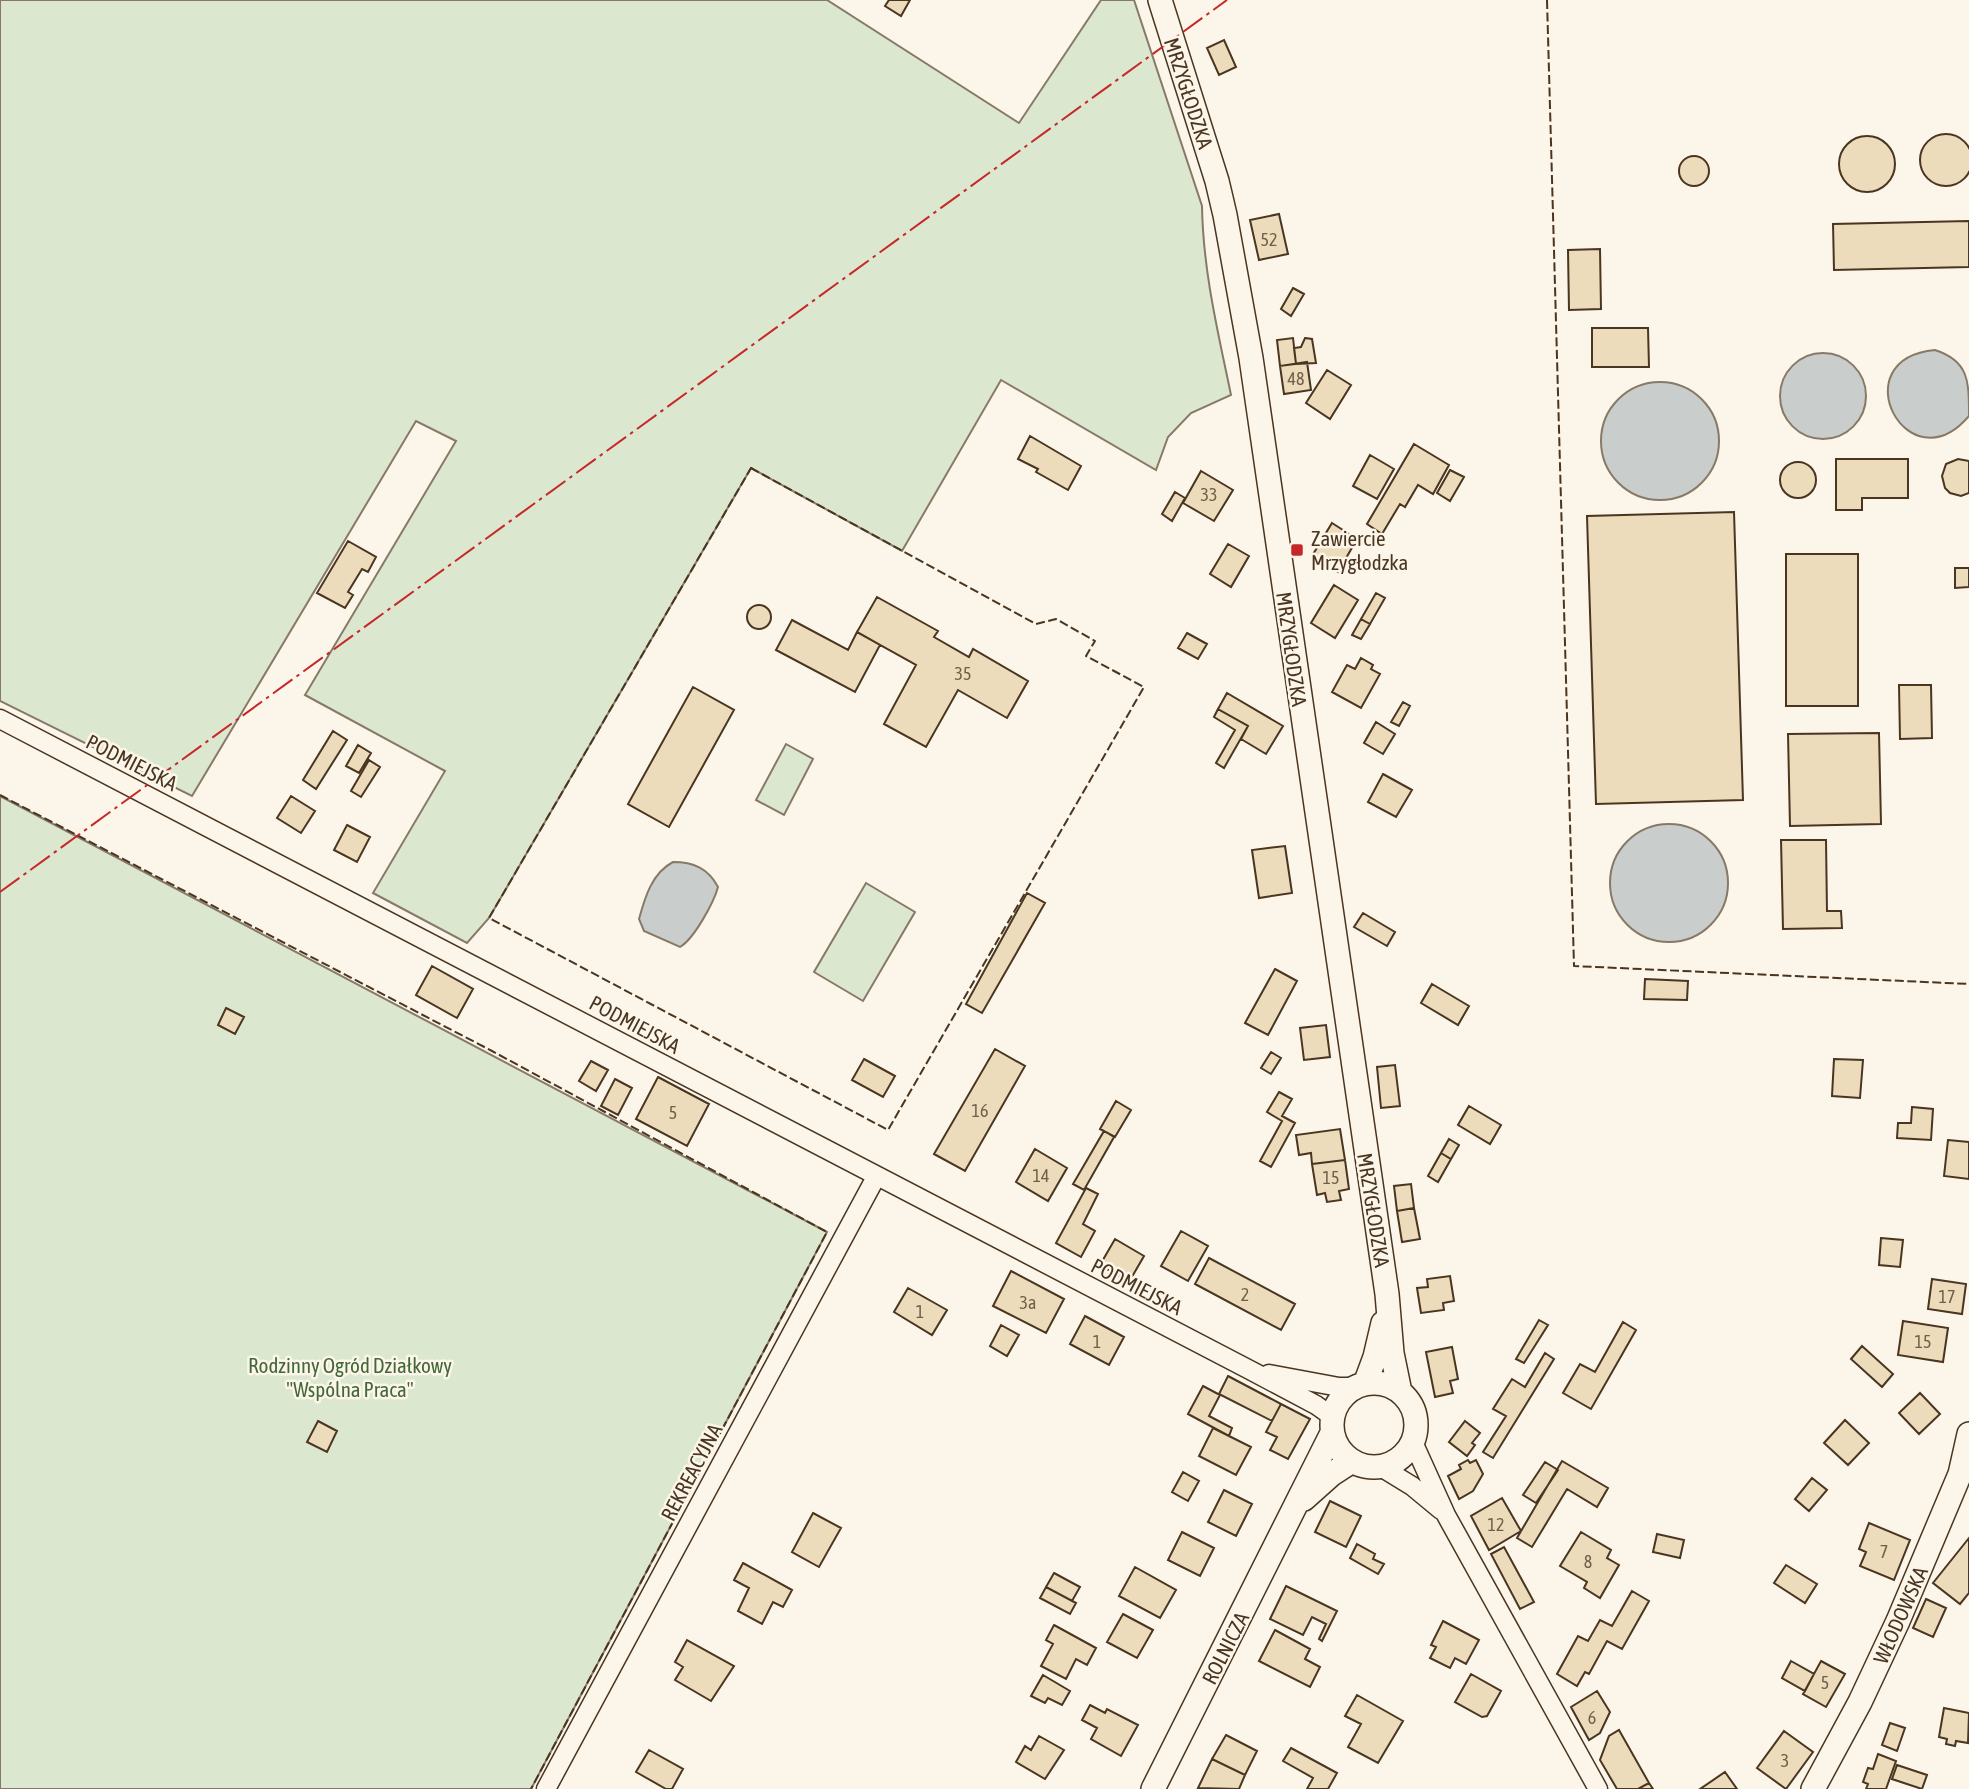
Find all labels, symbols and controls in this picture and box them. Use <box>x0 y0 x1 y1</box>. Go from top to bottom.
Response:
street label: MRZYGŁODZKA <box>1160 35 1218 152</box>
house number: 52 <box>1261 229 1277 250</box>
house number: 48 <box>1288 368 1304 389</box>
house number: 33 <box>1201 484 1217 505</box>
place label: Zawiercie Mrzygłodzka <box>1311 526 1408 574</box>
marker: Zawiercie Mrzygłodzka <box>1289 542 1305 558</box>
street label: MRZYGŁODZKA <box>1272 590 1312 708</box>
house number: 35 <box>955 663 971 684</box>
street label: PODMIEJSKA <box>83 729 182 795</box>
street label: PODMIEJSKA <box>586 990 685 1058</box>
house number: 16 <box>972 1100 988 1121</box>
house number: 5 <box>669 1102 677 1123</box>
street label: MRZYGŁODZKA <box>1353 1151 1395 1269</box>
house number: 14 <box>1033 1165 1049 1186</box>
house number: 15 <box>1323 1167 1339 1188</box>
street label: PODMIEJSKA <box>1088 1253 1187 1319</box>
house number: 2 <box>1241 1284 1249 1305</box>
house number: 17 <box>1939 1286 1955 1307</box>
house number: 3a <box>1020 1292 1036 1313</box>
house number: 1 <box>916 1301 924 1322</box>
house number: 1 <box>1093 1331 1101 1352</box>
house number: 15 <box>1915 1331 1931 1352</box>
park label: Rodzinny Ogród Działkowy "Wspólna Praca" <box>248 1353 452 1401</box>
street label: REKREACYJNA <box>655 1419 727 1525</box>
house number: 12 <box>1488 1514 1504 1535</box>
house number: 7 <box>1880 1541 1888 1562</box>
house number: 8 <box>1584 1551 1592 1572</box>
street label: WŁODOWSKA <box>1868 1562 1932 1667</box>
street label: ROLNICZA <box>1197 1607 1254 1688</box>
house number: 5 <box>1821 1672 1829 1693</box>
house number: 6 <box>1588 1707 1596 1728</box>
house number: 3 <box>1781 1750 1789 1771</box>

